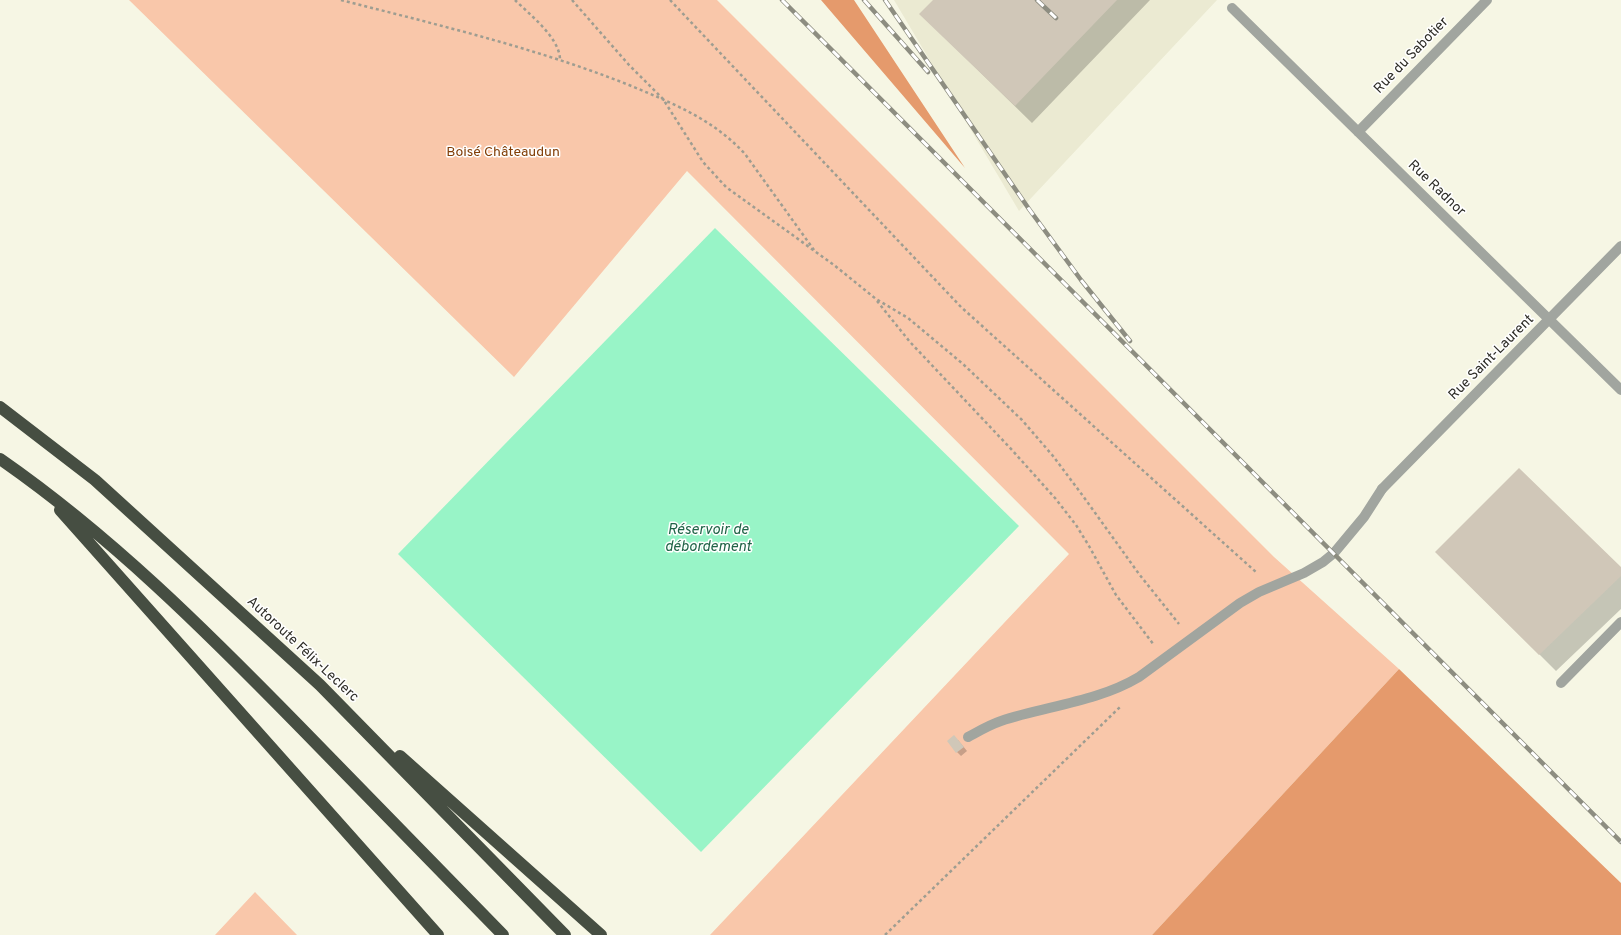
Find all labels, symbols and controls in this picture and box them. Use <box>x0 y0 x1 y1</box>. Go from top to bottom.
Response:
street label: Rue du Sabotier <box>1371 14 1453 98</box>
park label: Boisé Châteaudun <box>446 145 560 161</box>
street label: Rue Radnor <box>1404 157 1468 221</box>
street label: Rue Saint-Laurent <box>1446 312 1538 404</box>
water label: Réservoir de débordement <box>665 522 751 557</box>
street label: Autoroute Félix-Leclerc <box>243 594 361 706</box>

